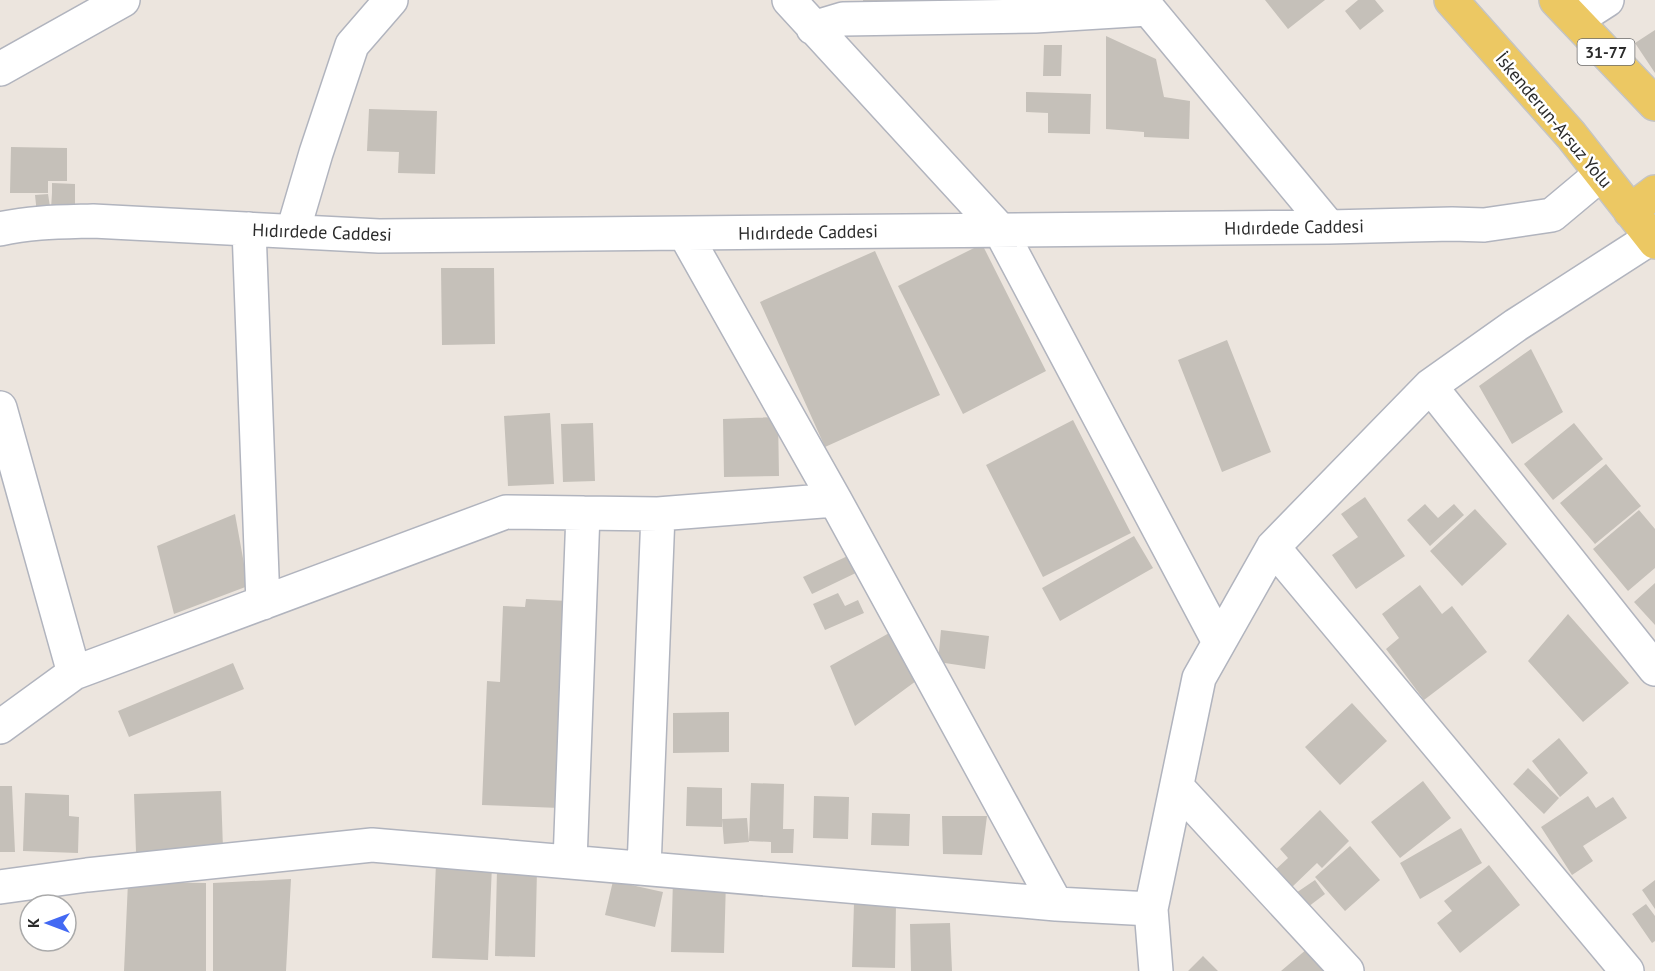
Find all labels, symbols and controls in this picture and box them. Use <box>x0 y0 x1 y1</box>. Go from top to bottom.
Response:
road number: 31-77 <box>1578 39 1634 65</box>
street label: İskenderun-Arsuz Yolu <box>1491 47 1617 193</box>
street label: Hıdırdede Caddesi <box>1224 214 1364 240</box>
street label: Hıdırdede Caddesi <box>252 218 392 246</box>
street label: Hıdırdede Caddesi <box>738 219 878 245</box>
north arrow <box>18 893 78 953</box>
text: K <box>23 918 43 928</box>

